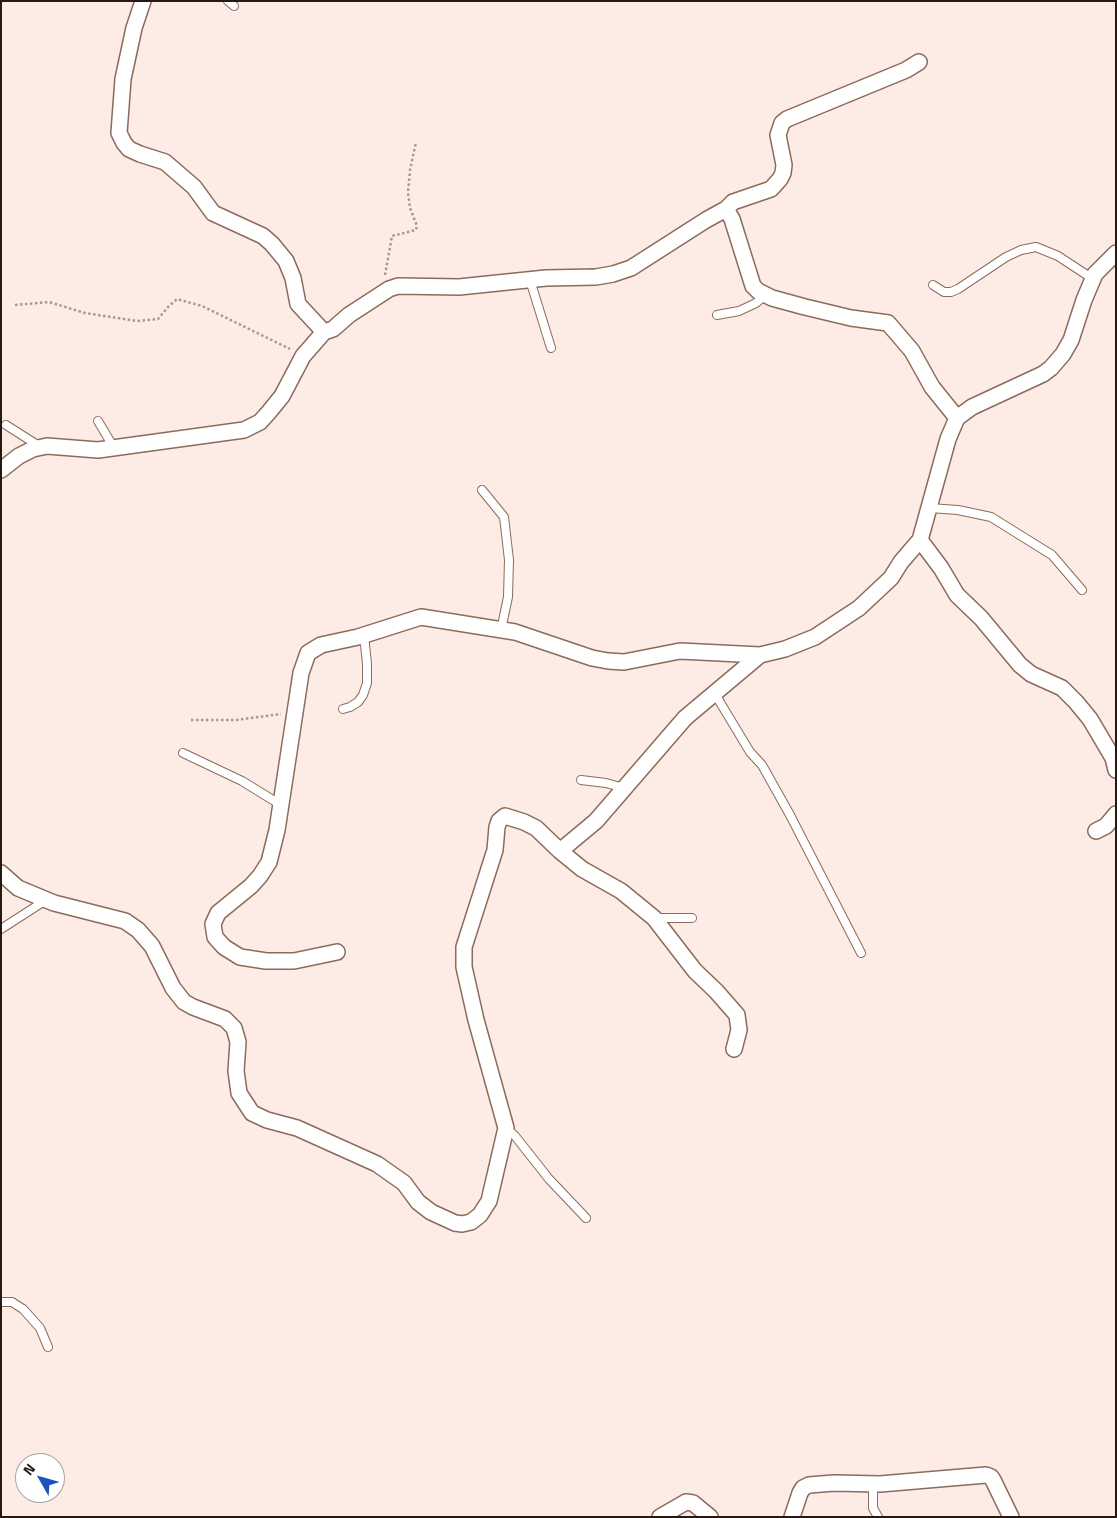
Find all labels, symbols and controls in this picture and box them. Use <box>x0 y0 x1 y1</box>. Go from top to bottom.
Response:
north arrow <box>15 1453 65 1503</box>
text: N <box>17 1459 40 1479</box>

